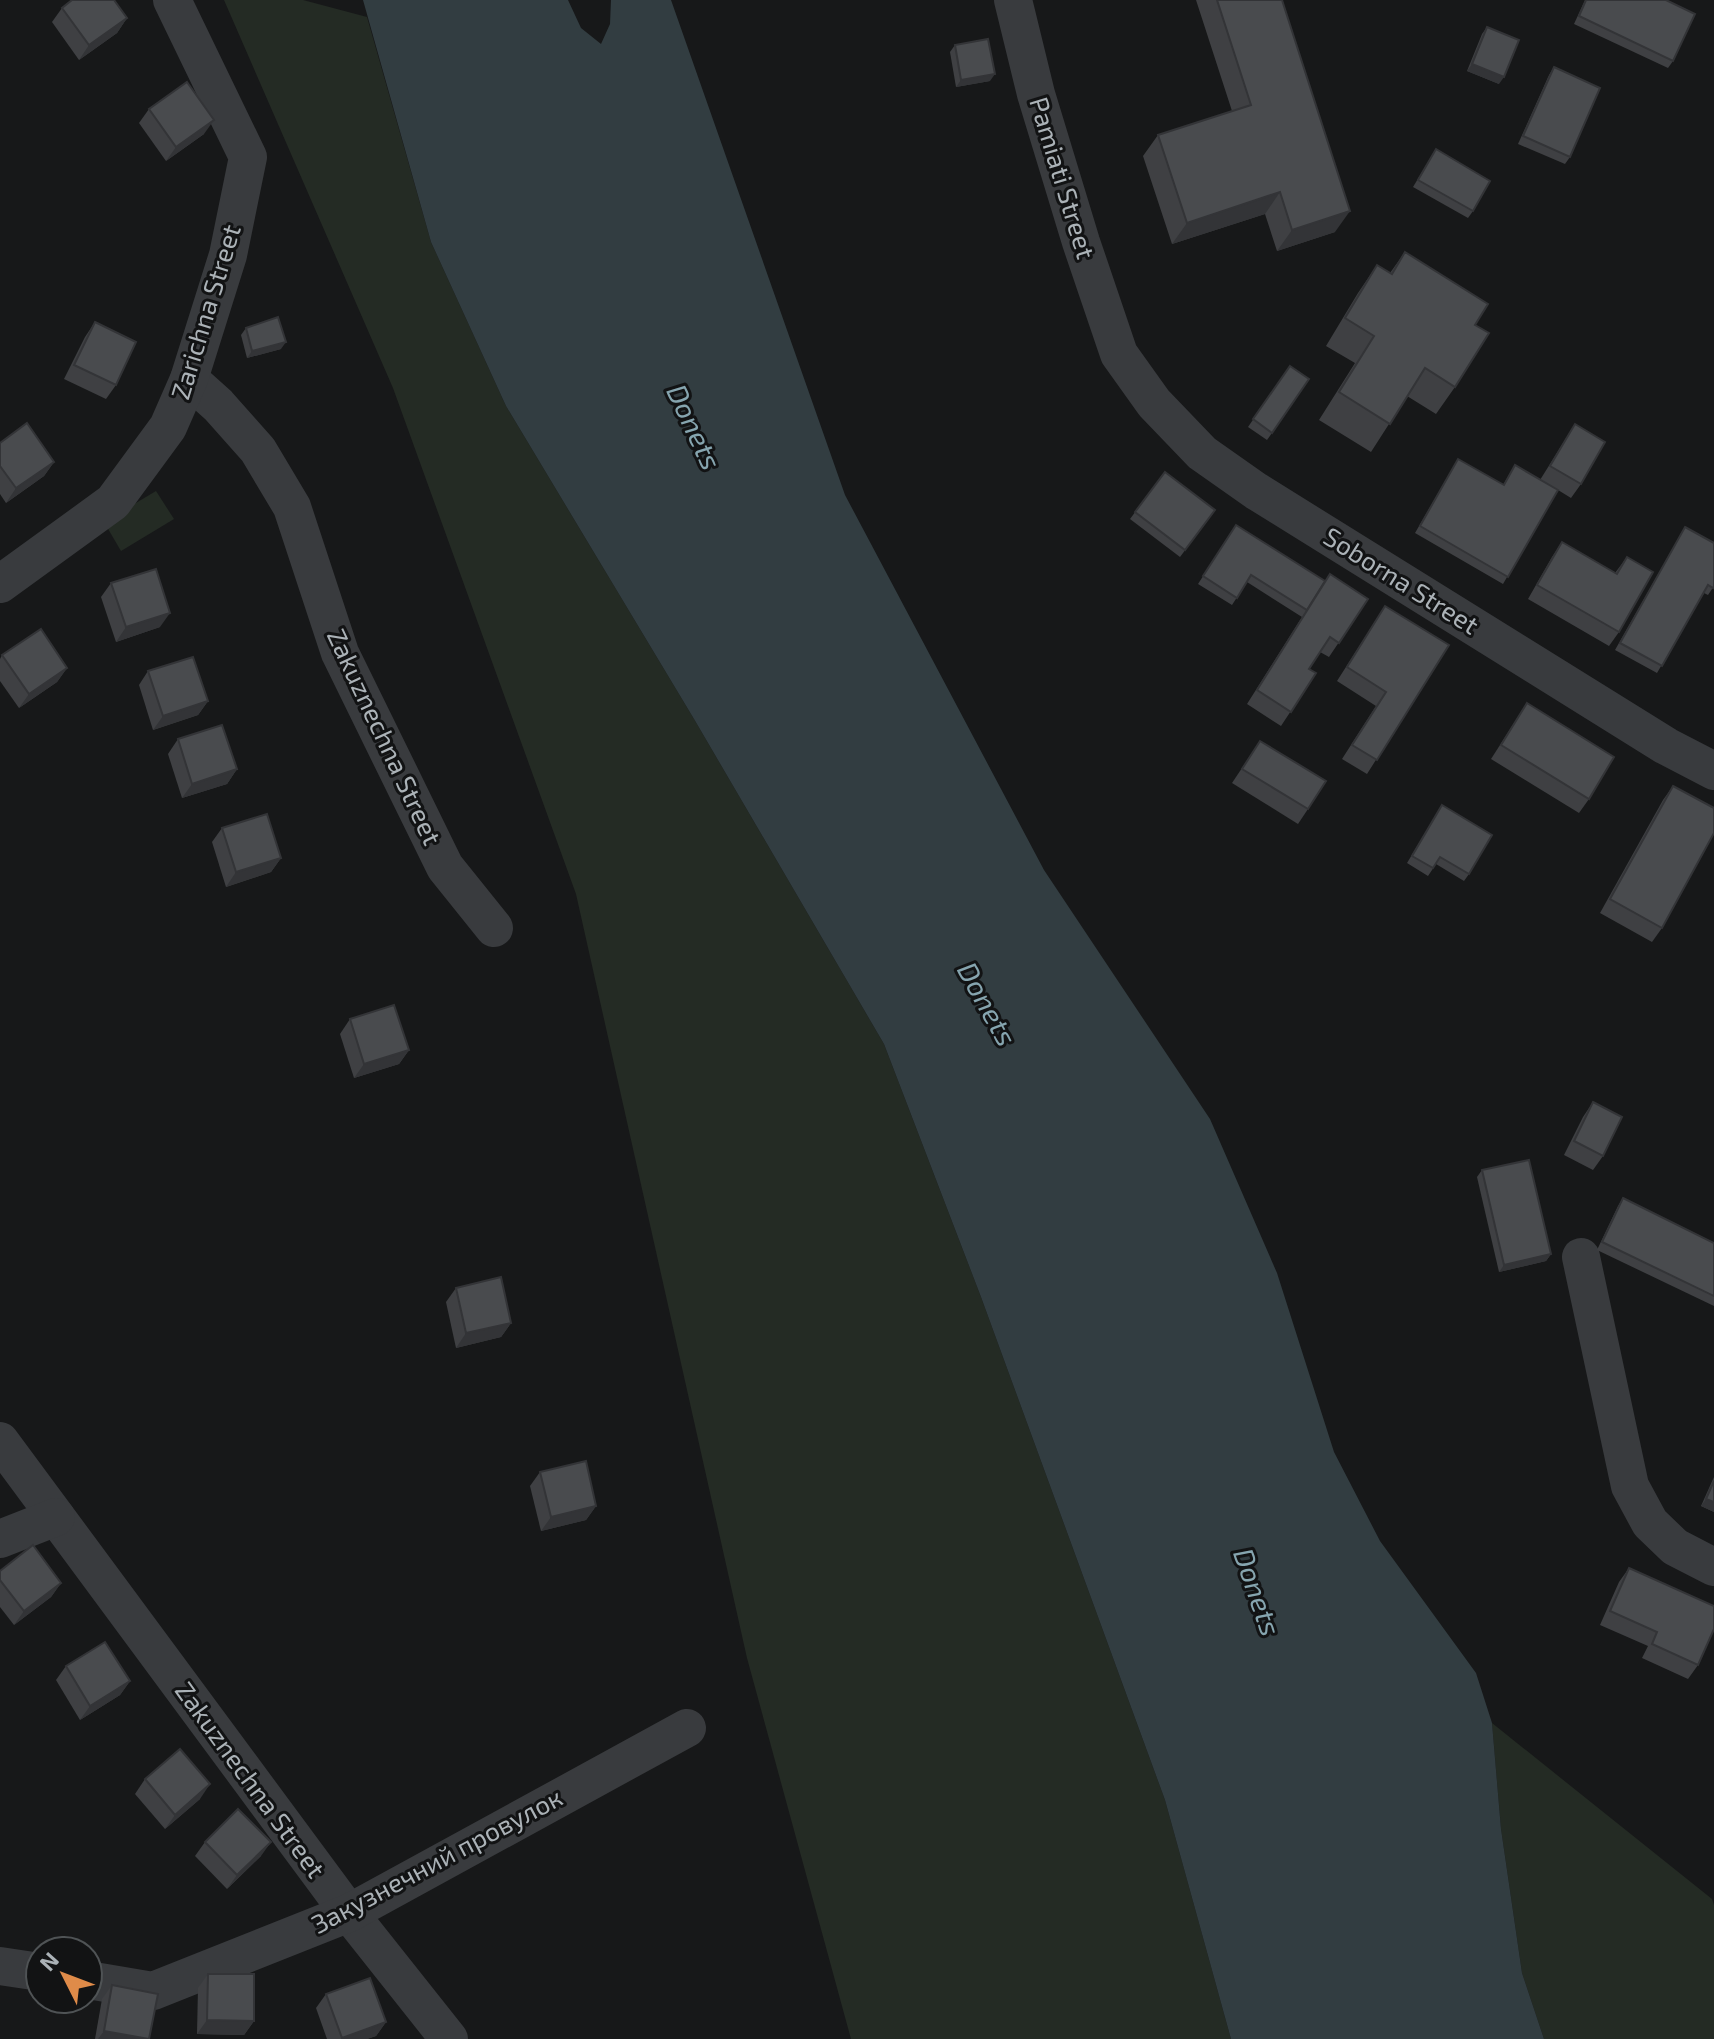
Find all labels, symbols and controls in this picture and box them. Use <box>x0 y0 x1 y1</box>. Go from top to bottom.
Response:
street label: Pamiati Street <box>1024 93 1103 262</box>
street label: Zarichna Street <box>163 220 246 403</box>
water label: Donets <box>660 378 729 475</box>
street label: Soborna Street <box>1319 520 1485 640</box>
street label: Zakuznechna Street <box>322 623 449 849</box>
water label: Donets <box>951 956 1025 1051</box>
water label: Donets <box>1227 1543 1289 1640</box>
street label: Zakuznechna Street <box>170 1675 333 1883</box>
street label: Закузнечний провулок <box>306 1780 567 1940</box>
north arrow <box>24 1935 104 2015</box>
text: N <box>33 1946 63 1976</box>

